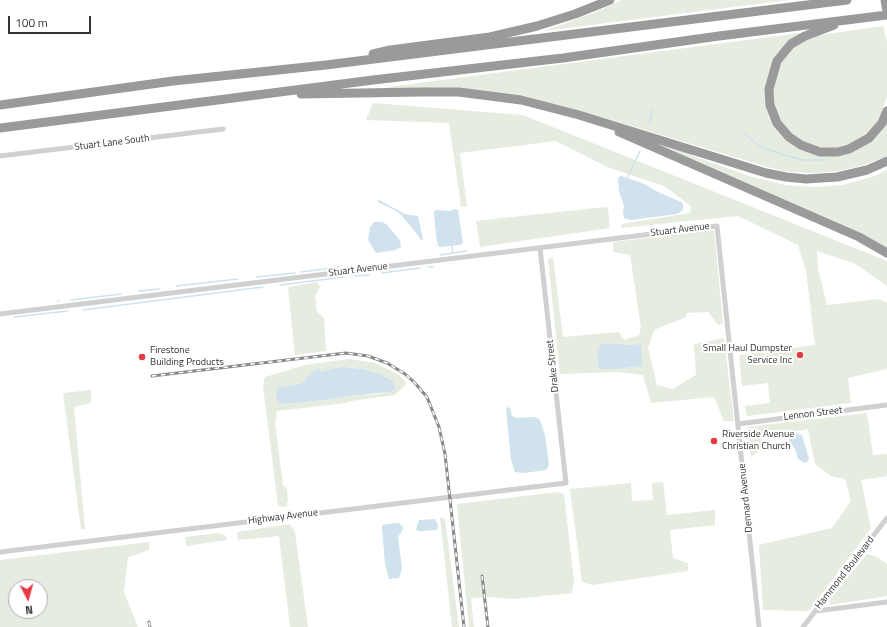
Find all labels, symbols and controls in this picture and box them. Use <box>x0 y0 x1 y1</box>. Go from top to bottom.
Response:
scale bar <box>10 8 93 34</box>
text: 100 m <box>15 13 48 32</box>
street label: Stuart Lane South <box>74 132 150 154</box>
street label: Stuart Avenue <box>650 220 710 240</box>
street label: Stuart Avenue <box>328 260 388 280</box>
street label: Drake Street <box>544 339 562 393</box>
place label: Small Haul Dumpster Service Inc <box>703 343 792 366</box>
place label: Firestone Building Products <box>150 345 224 368</box>
marker: Small Haul Dumpster Service Inc <box>795 350 805 360</box>
marker: Firestone Building Products <box>137 352 147 362</box>
street label: Lennon Street <box>783 404 843 424</box>
place label: Riverside Avenue Christian Church <box>722 429 794 452</box>
marker: Riverside Avenue Christian Church <box>709 436 719 446</box>
street label: Dennard Avenue <box>736 463 756 533</box>
street label: Highway Avenue <box>247 507 319 527</box>
street label: Hammond Boulevard <box>813 534 877 612</box>
north arrow <box>8 579 48 619</box>
text: N <box>25 602 34 618</box>

